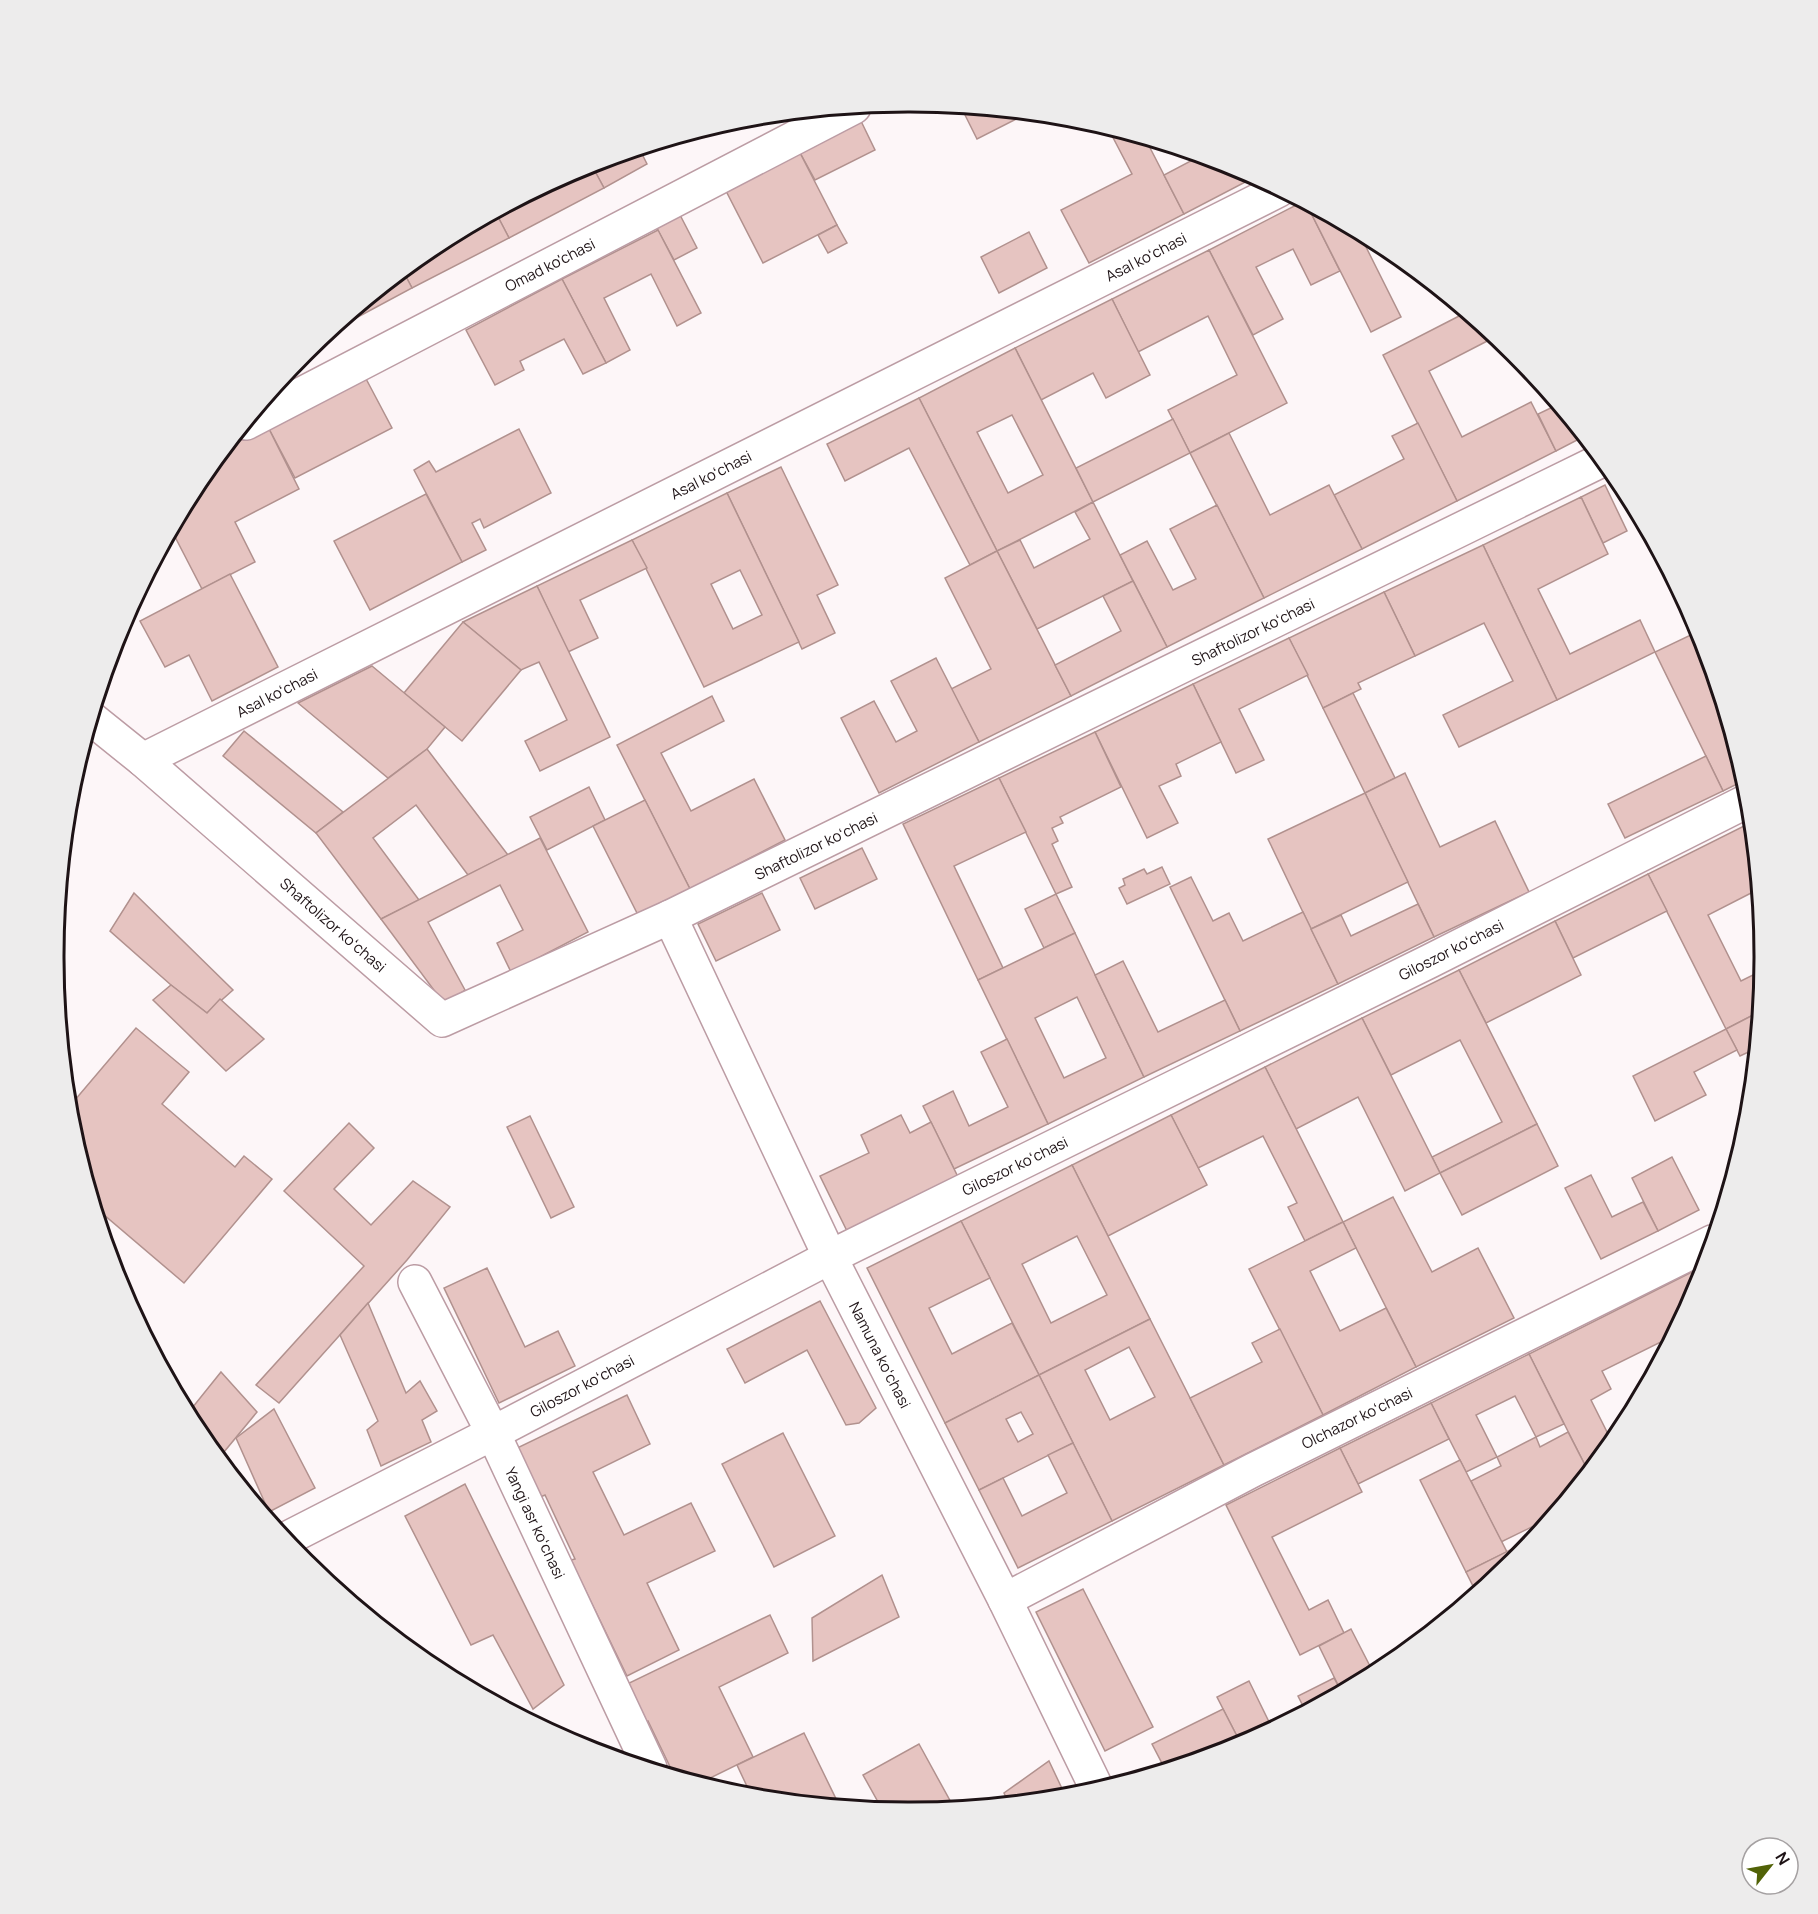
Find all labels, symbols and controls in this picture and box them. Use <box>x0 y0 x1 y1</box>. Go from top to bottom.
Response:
street label: Asal koʻchasi <box>1102 228 1190 286</box>
street label: Omad ko'chasi <box>501 233 599 297</box>
street label: Asal koʻchasi <box>667 446 755 504</box>
street label: Shaftolizor koʻchasi <box>1188 593 1318 671</box>
street label: Asal koʻchasi <box>233 664 321 722</box>
street label: Shaftolizor koʻchasi <box>751 807 881 885</box>
street label: Shaftolizor koʻchasi <box>275 873 391 977</box>
street label: Giloszor koʻchasi <box>1395 914 1507 986</box>
street label: Giloszor koʻchasi <box>959 1131 1071 1201</box>
street label: Namuna koʻchasi <box>844 1298 916 1412</box>
street label: Giloszor koʻchasi <box>526 1350 638 1422</box>
street label: Olchazor koʻchasi <box>1298 1382 1416 1454</box>
street label: Yangi asr koʻchasi <box>500 1464 570 1582</box>
north arrow <box>1740 1836 1800 1896</box>
text: N <box>1770 1848 1795 1869</box>

